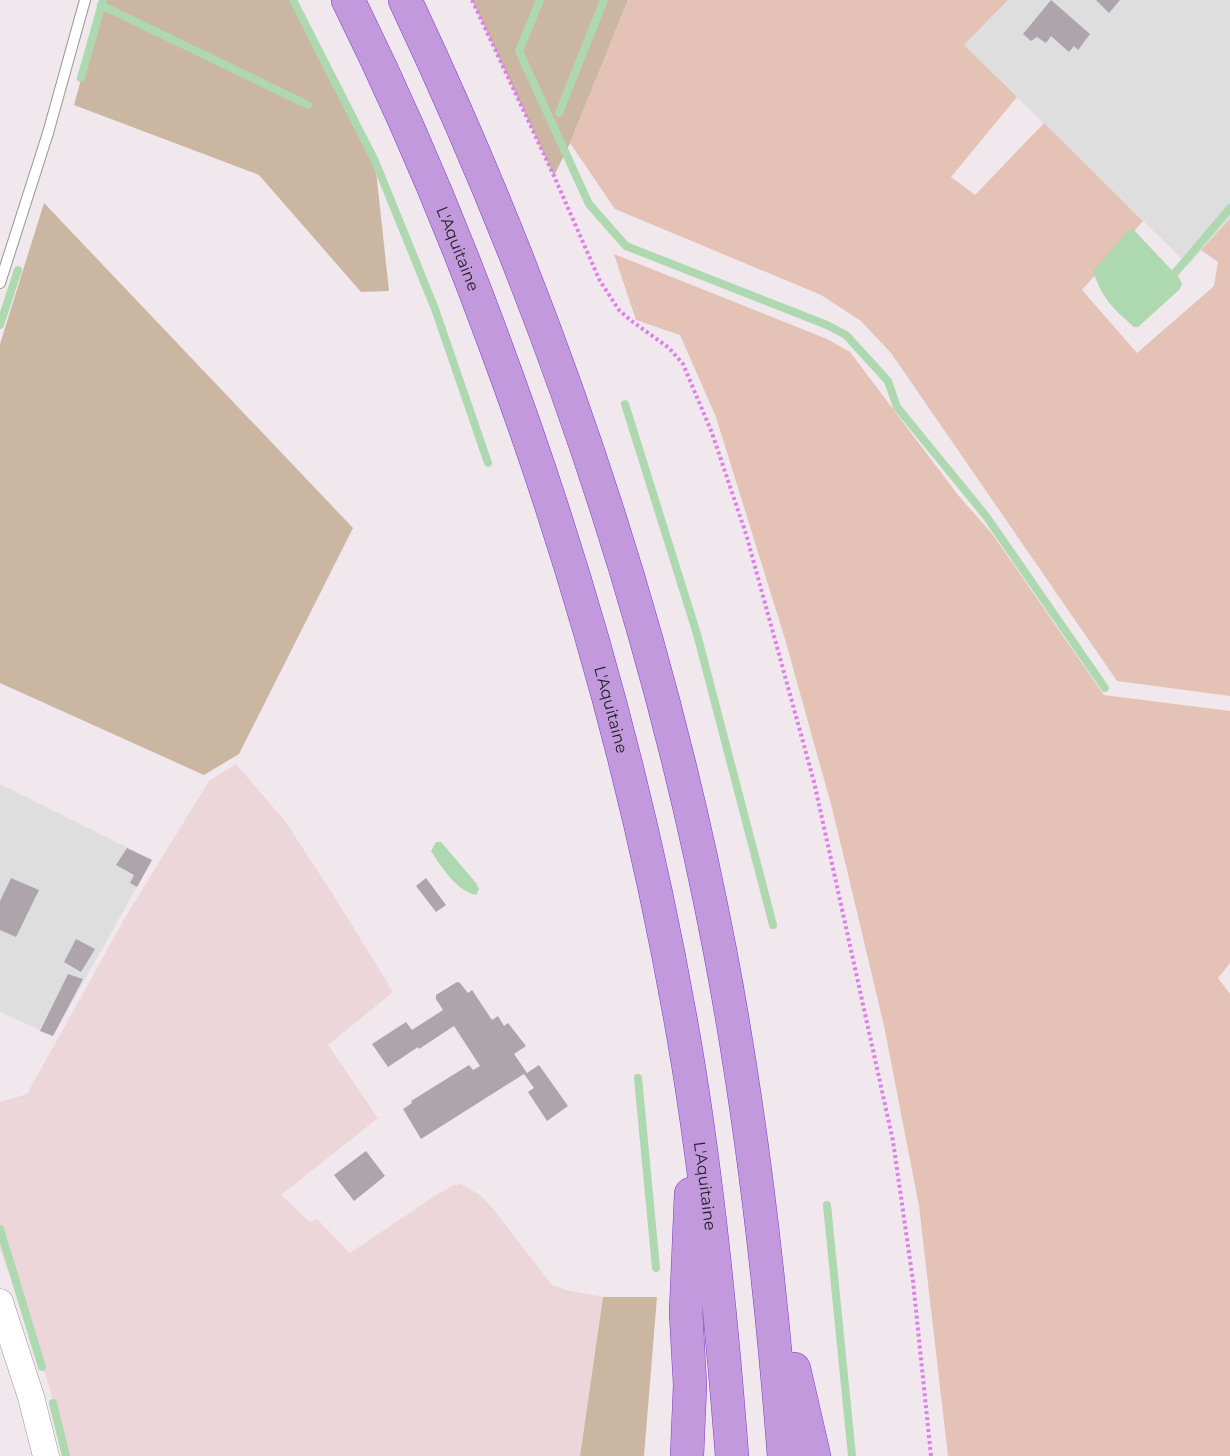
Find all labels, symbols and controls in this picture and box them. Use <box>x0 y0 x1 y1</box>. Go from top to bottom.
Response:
street label: L'Aquitaine <box>433 203 484 294</box>
street label: L'Aquitaine <box>591 664 632 755</box>
street label: L'Aquitaine <box>690 1140 720 1231</box>

